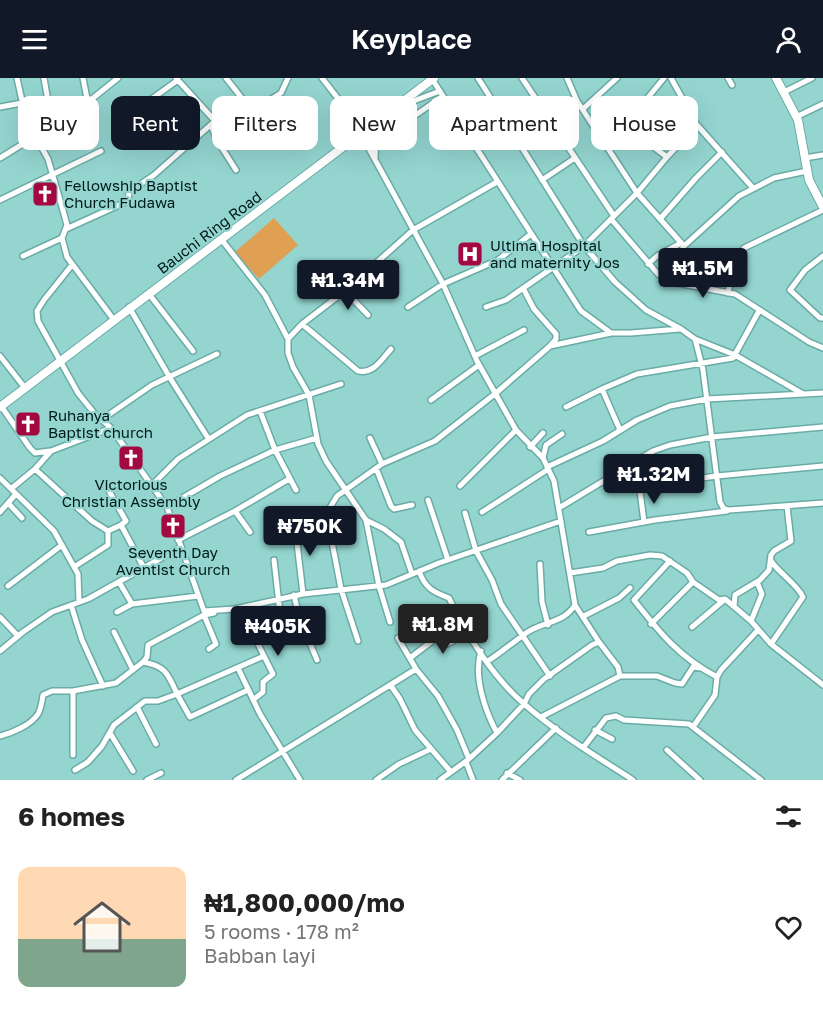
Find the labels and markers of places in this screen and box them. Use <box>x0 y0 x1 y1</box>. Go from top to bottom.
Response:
place label: Fellowship Baptist Church Fudawa <box>64 176 198 211</box>
church icon: Fellowship Baptist Church Fudawa <box>30 179 60 209</box>
place label: Ultima Hospital and maternity Jos <box>490 236 620 271</box>
hospital icon: Ultima Hospital and maternity Jos <box>455 239 485 269</box>
pin: ₦1.5M <box>661 248 745 299</box>
pin: ₦1.34M <box>299 260 397 311</box>
place label: Ruhanya Baptist church <box>48 406 153 441</box>
church icon: Ruhanya Baptist church <box>13 409 43 439</box>
church icon: Victorious Christian Assembly <box>116 443 146 473</box>
pin: ₦1.32M <box>605 454 703 505</box>
place label: Victorious Christian Assembly <box>62 475 201 510</box>
pin: ₦750K <box>268 506 352 557</box>
church icon: Seventh Day Aventist Church <box>158 511 188 541</box>
place label: Seventh Day Aventist Church <box>116 543 230 578</box>
pin: ₦1.8M <box>401 604 485 655</box>
pin: ₦405K <box>236 606 320 657</box>

